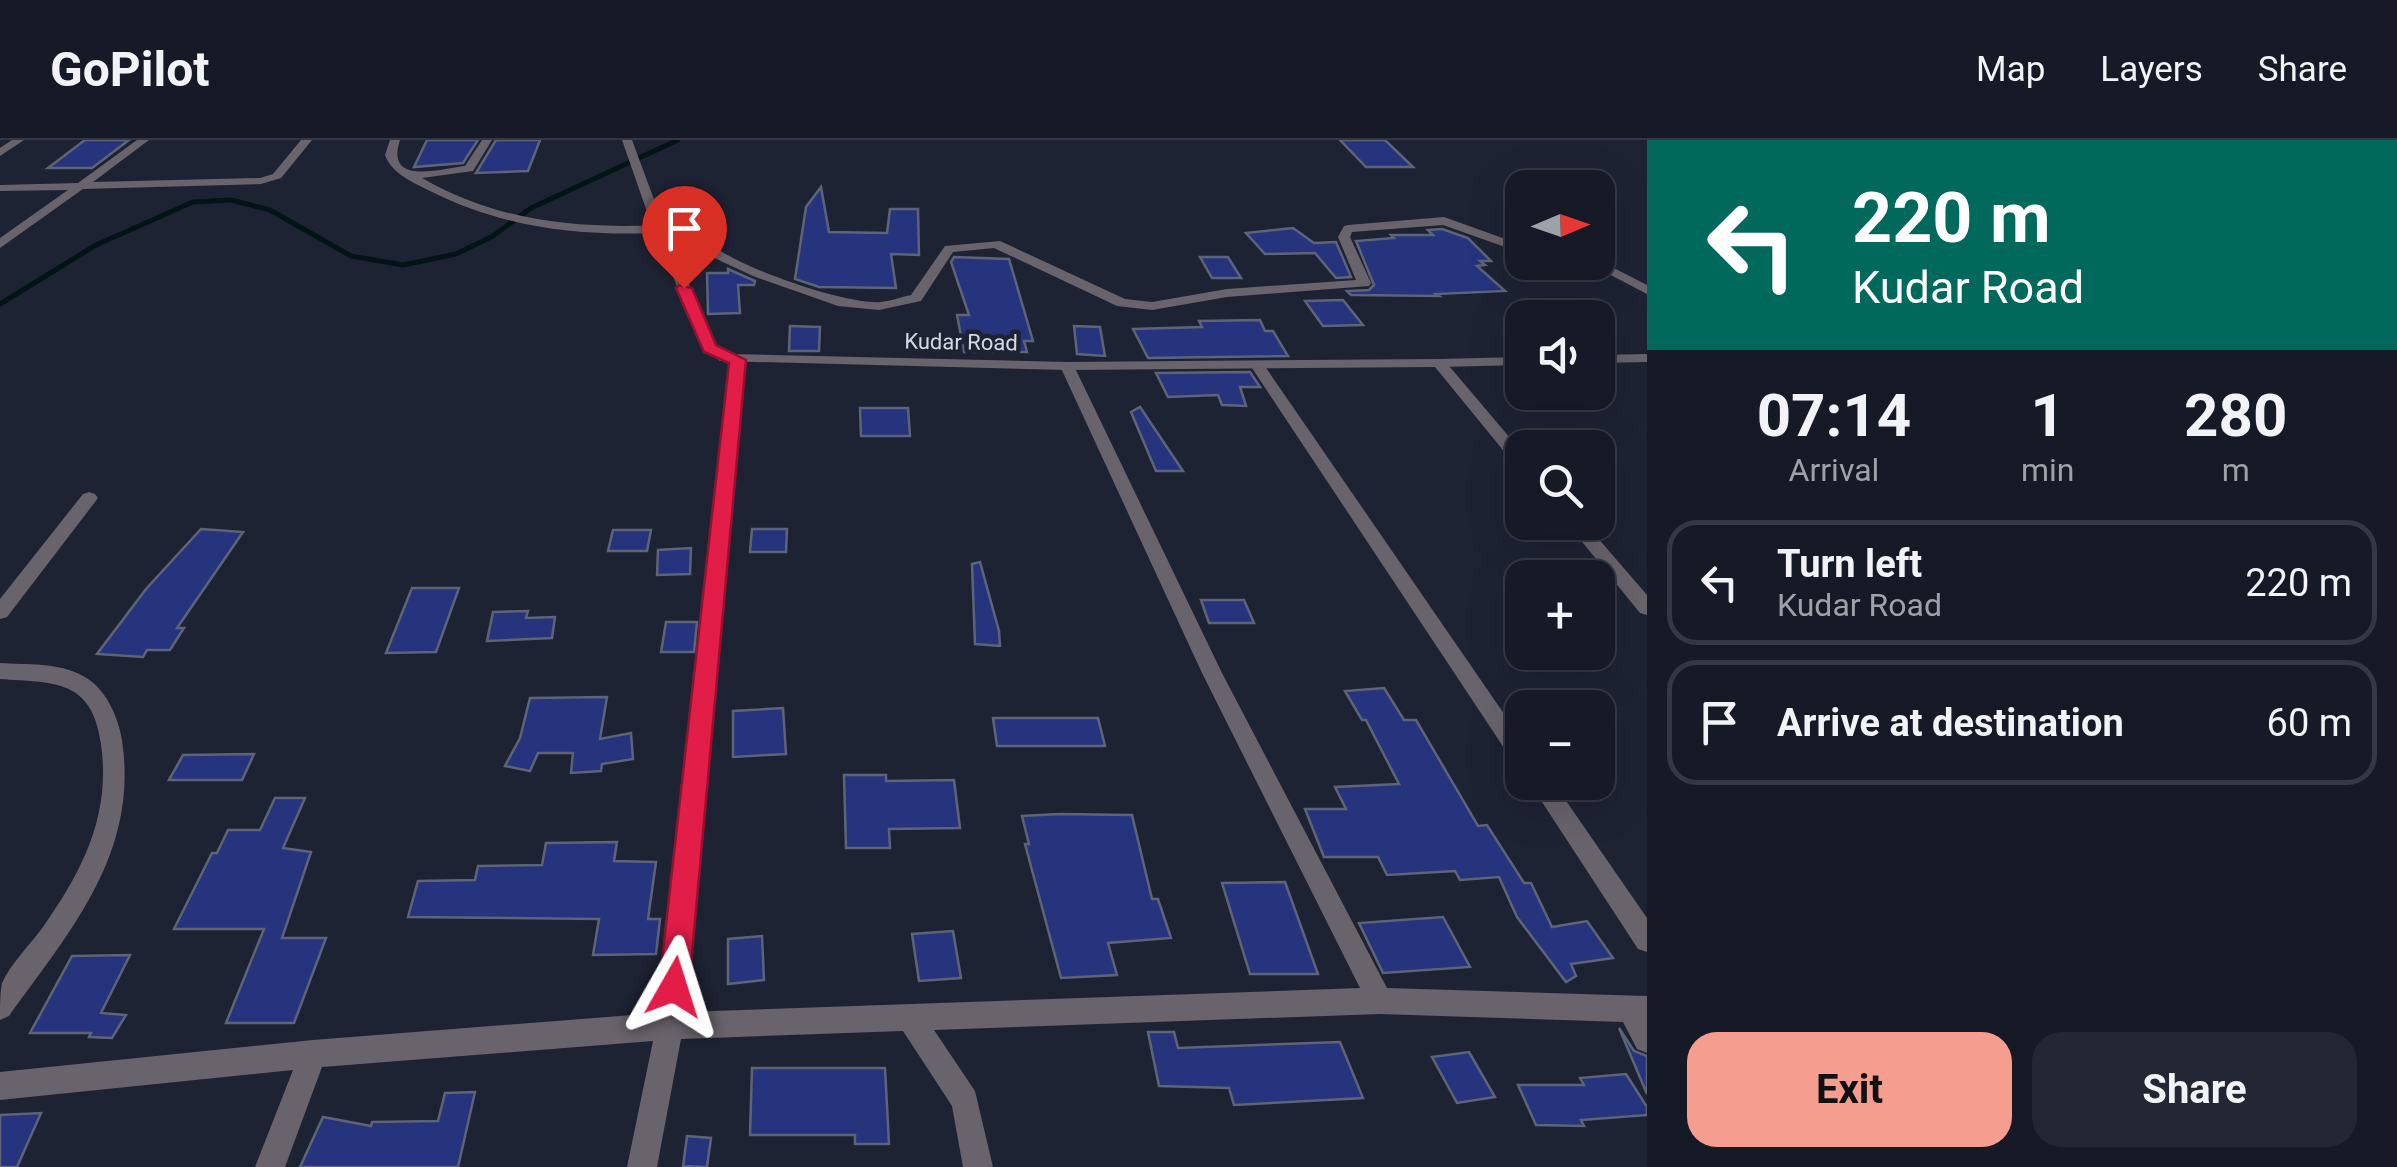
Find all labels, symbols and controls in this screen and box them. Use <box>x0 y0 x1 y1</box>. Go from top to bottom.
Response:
text: GoPilot <box>50 41 210 98</box>
text: Map <box>1976 49 2045 90</box>
text: Layers <box>2100 49 2203 90</box>
text: Share <box>2258 49 2347 90</box>
north arrow <box>1505 170 1615 280</box>
map controls <box>1505 170 1615 800</box>
text: 220 m <box>1852 177 2051 259</box>
icon: left <box>1687 180 1817 310</box>
pin <box>642 186 727 289</box>
icon: arrive <box>657 201 712 256</box>
text: Kudar Road <box>1852 261 2084 314</box>
button: sound <box>1505 300 1615 410</box>
street label: Kudar Road <box>904 329 1018 355</box>
text: 07:14 <box>1757 380 1911 451</box>
text: 1 <box>2030 380 2065 451</box>
text: 280 <box>2184 380 2287 451</box>
button: search <box>1505 430 1615 540</box>
text: Arrival <box>1789 451 1879 489</box>
text: min <box>2021 451 2074 489</box>
text: m <box>2222 451 2250 489</box>
text: Turn left <box>1777 542 1922 586</box>
icon: left <box>1692 555 1747 610</box>
button: + <box>1505 560 1615 670</box>
text: 220 m <box>2245 561 2352 605</box>
text: Kudar Road <box>1777 586 1942 624</box>
button: − <box>1505 690 1615 800</box>
icon: arrive <box>1692 695 1747 750</box>
text: Arrive at destination <box>1777 701 2124 745</box>
text: 60 m <box>2267 701 2352 745</box>
position arrow <box>622 935 726 1039</box>
button: Exit <box>1687 1032 2012 1147</box>
button: Share <box>2032 1032 2357 1147</box>

